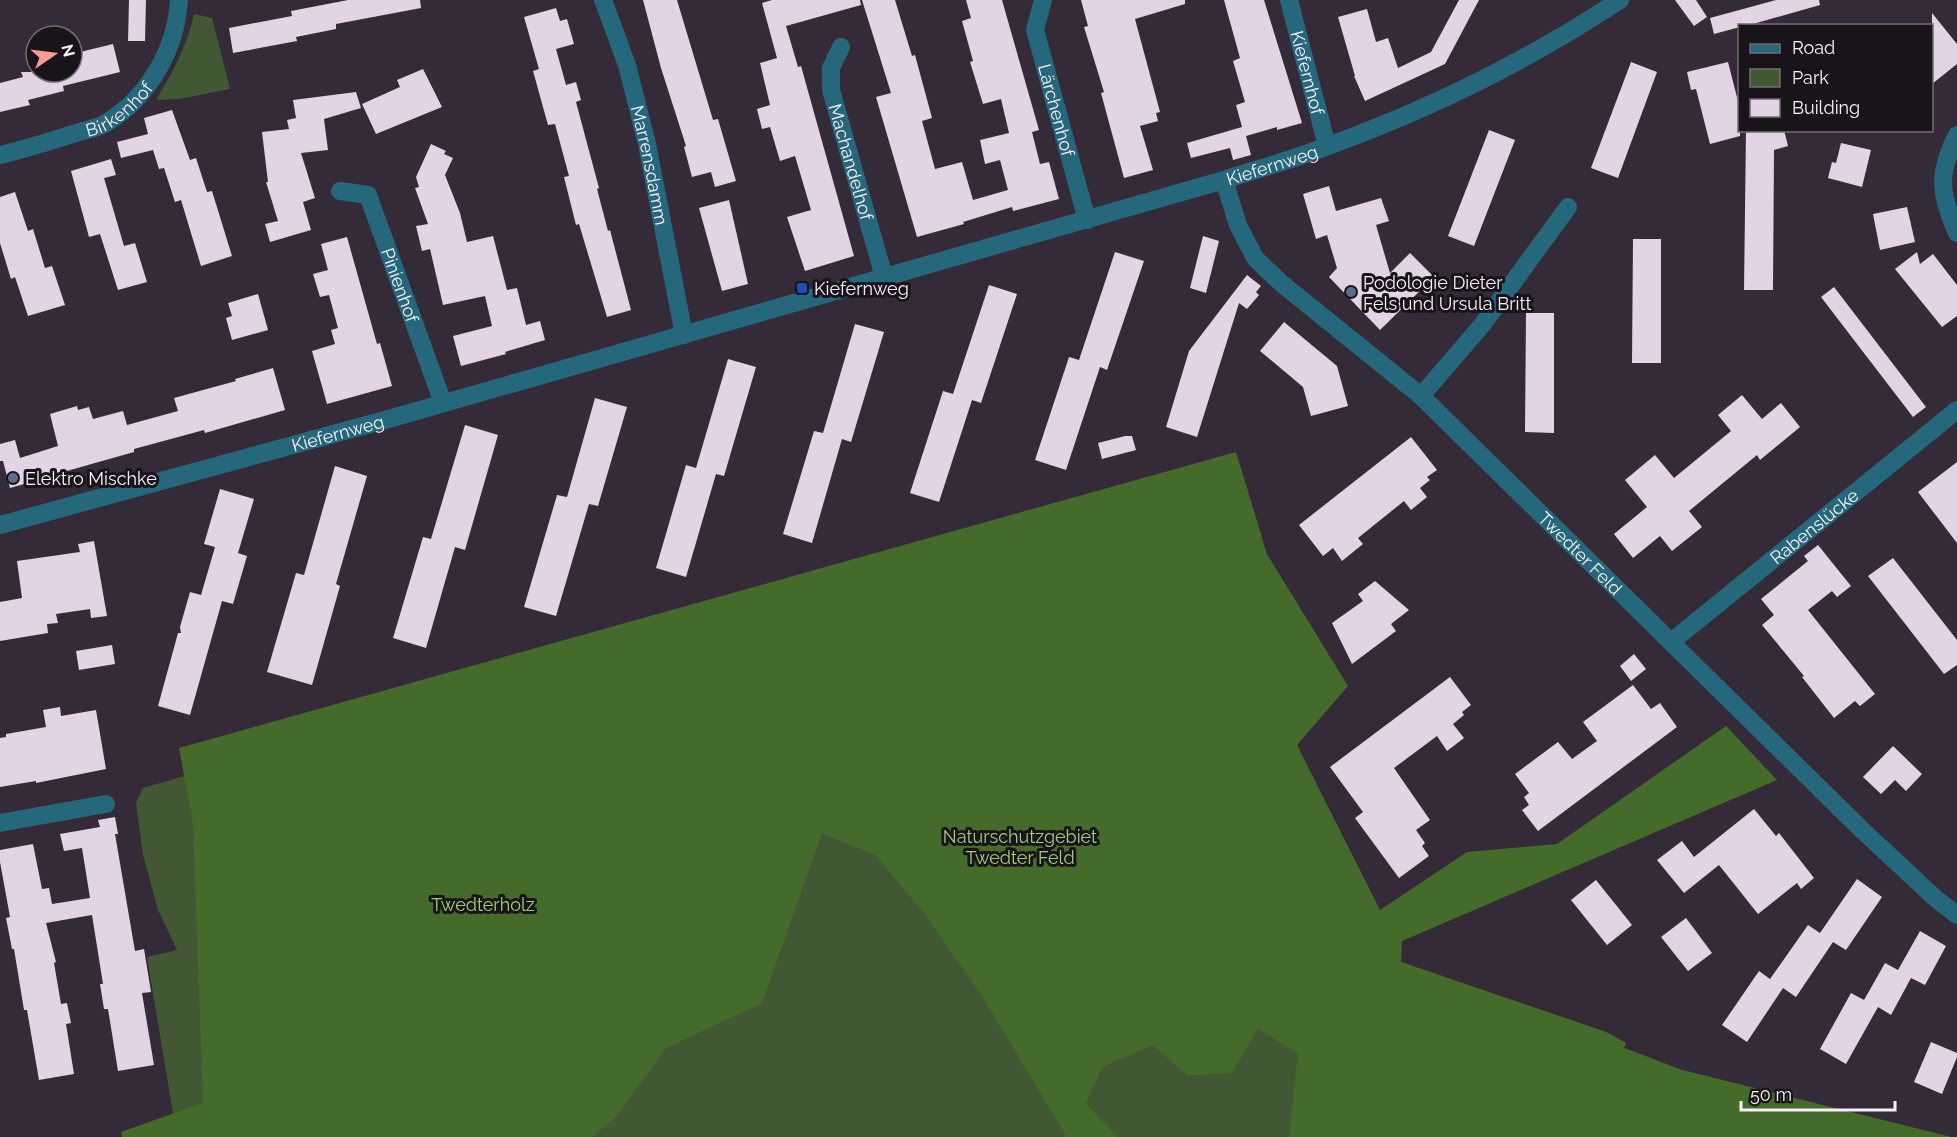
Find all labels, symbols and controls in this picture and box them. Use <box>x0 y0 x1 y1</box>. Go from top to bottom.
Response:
north arrow <box>24 24 84 84</box>
legend <box>1738 24 1933 132</box>
street label: Kiefernhof <box>1287 28 1329 118</box>
text: Road <box>1792 37 1835 58</box>
text: N <box>57 42 79 59</box>
street label: Lärchenhof <box>1034 62 1080 160</box>
text: Park <box>1792 67 1829 88</box>
street label: Birkenhof <box>83 77 157 140</box>
text: Building <box>1792 97 1860 118</box>
street label: Machandelhof <box>825 101 878 223</box>
street label: Marrensdamm <box>627 103 673 227</box>
street label: Kiefernweg <box>1223 140 1321 189</box>
street label: Pinienhof <box>377 245 424 326</box>
place label: Podologie Dieter Fels und Ursula Britt <box>1363 272 1532 314</box>
place label: Kiefernweg <box>814 278 909 299</box>
marker: Kiefernweg <box>795 281 809 295</box>
marker: Podologie Dieter Fels und Ursula Britt <box>1344 285 1358 299</box>
street label: Kiefernweg <box>289 410 386 455</box>
place label: Elektro Mischke <box>25 468 157 489</box>
marker: Elektro Mischke <box>6 471 20 485</box>
street label: Rabenslücke <box>1766 484 1863 568</box>
street label: Twedter Feld <box>1534 507 1627 599</box>
park label: Naturschutzgebiet Twedter Feld <box>943 826 1097 868</box>
park label: Twedterholz <box>431 894 535 915</box>
scale bar <box>1741 1074 1896 1112</box>
text: 50 m <box>1750 1084 1792 1105</box>

